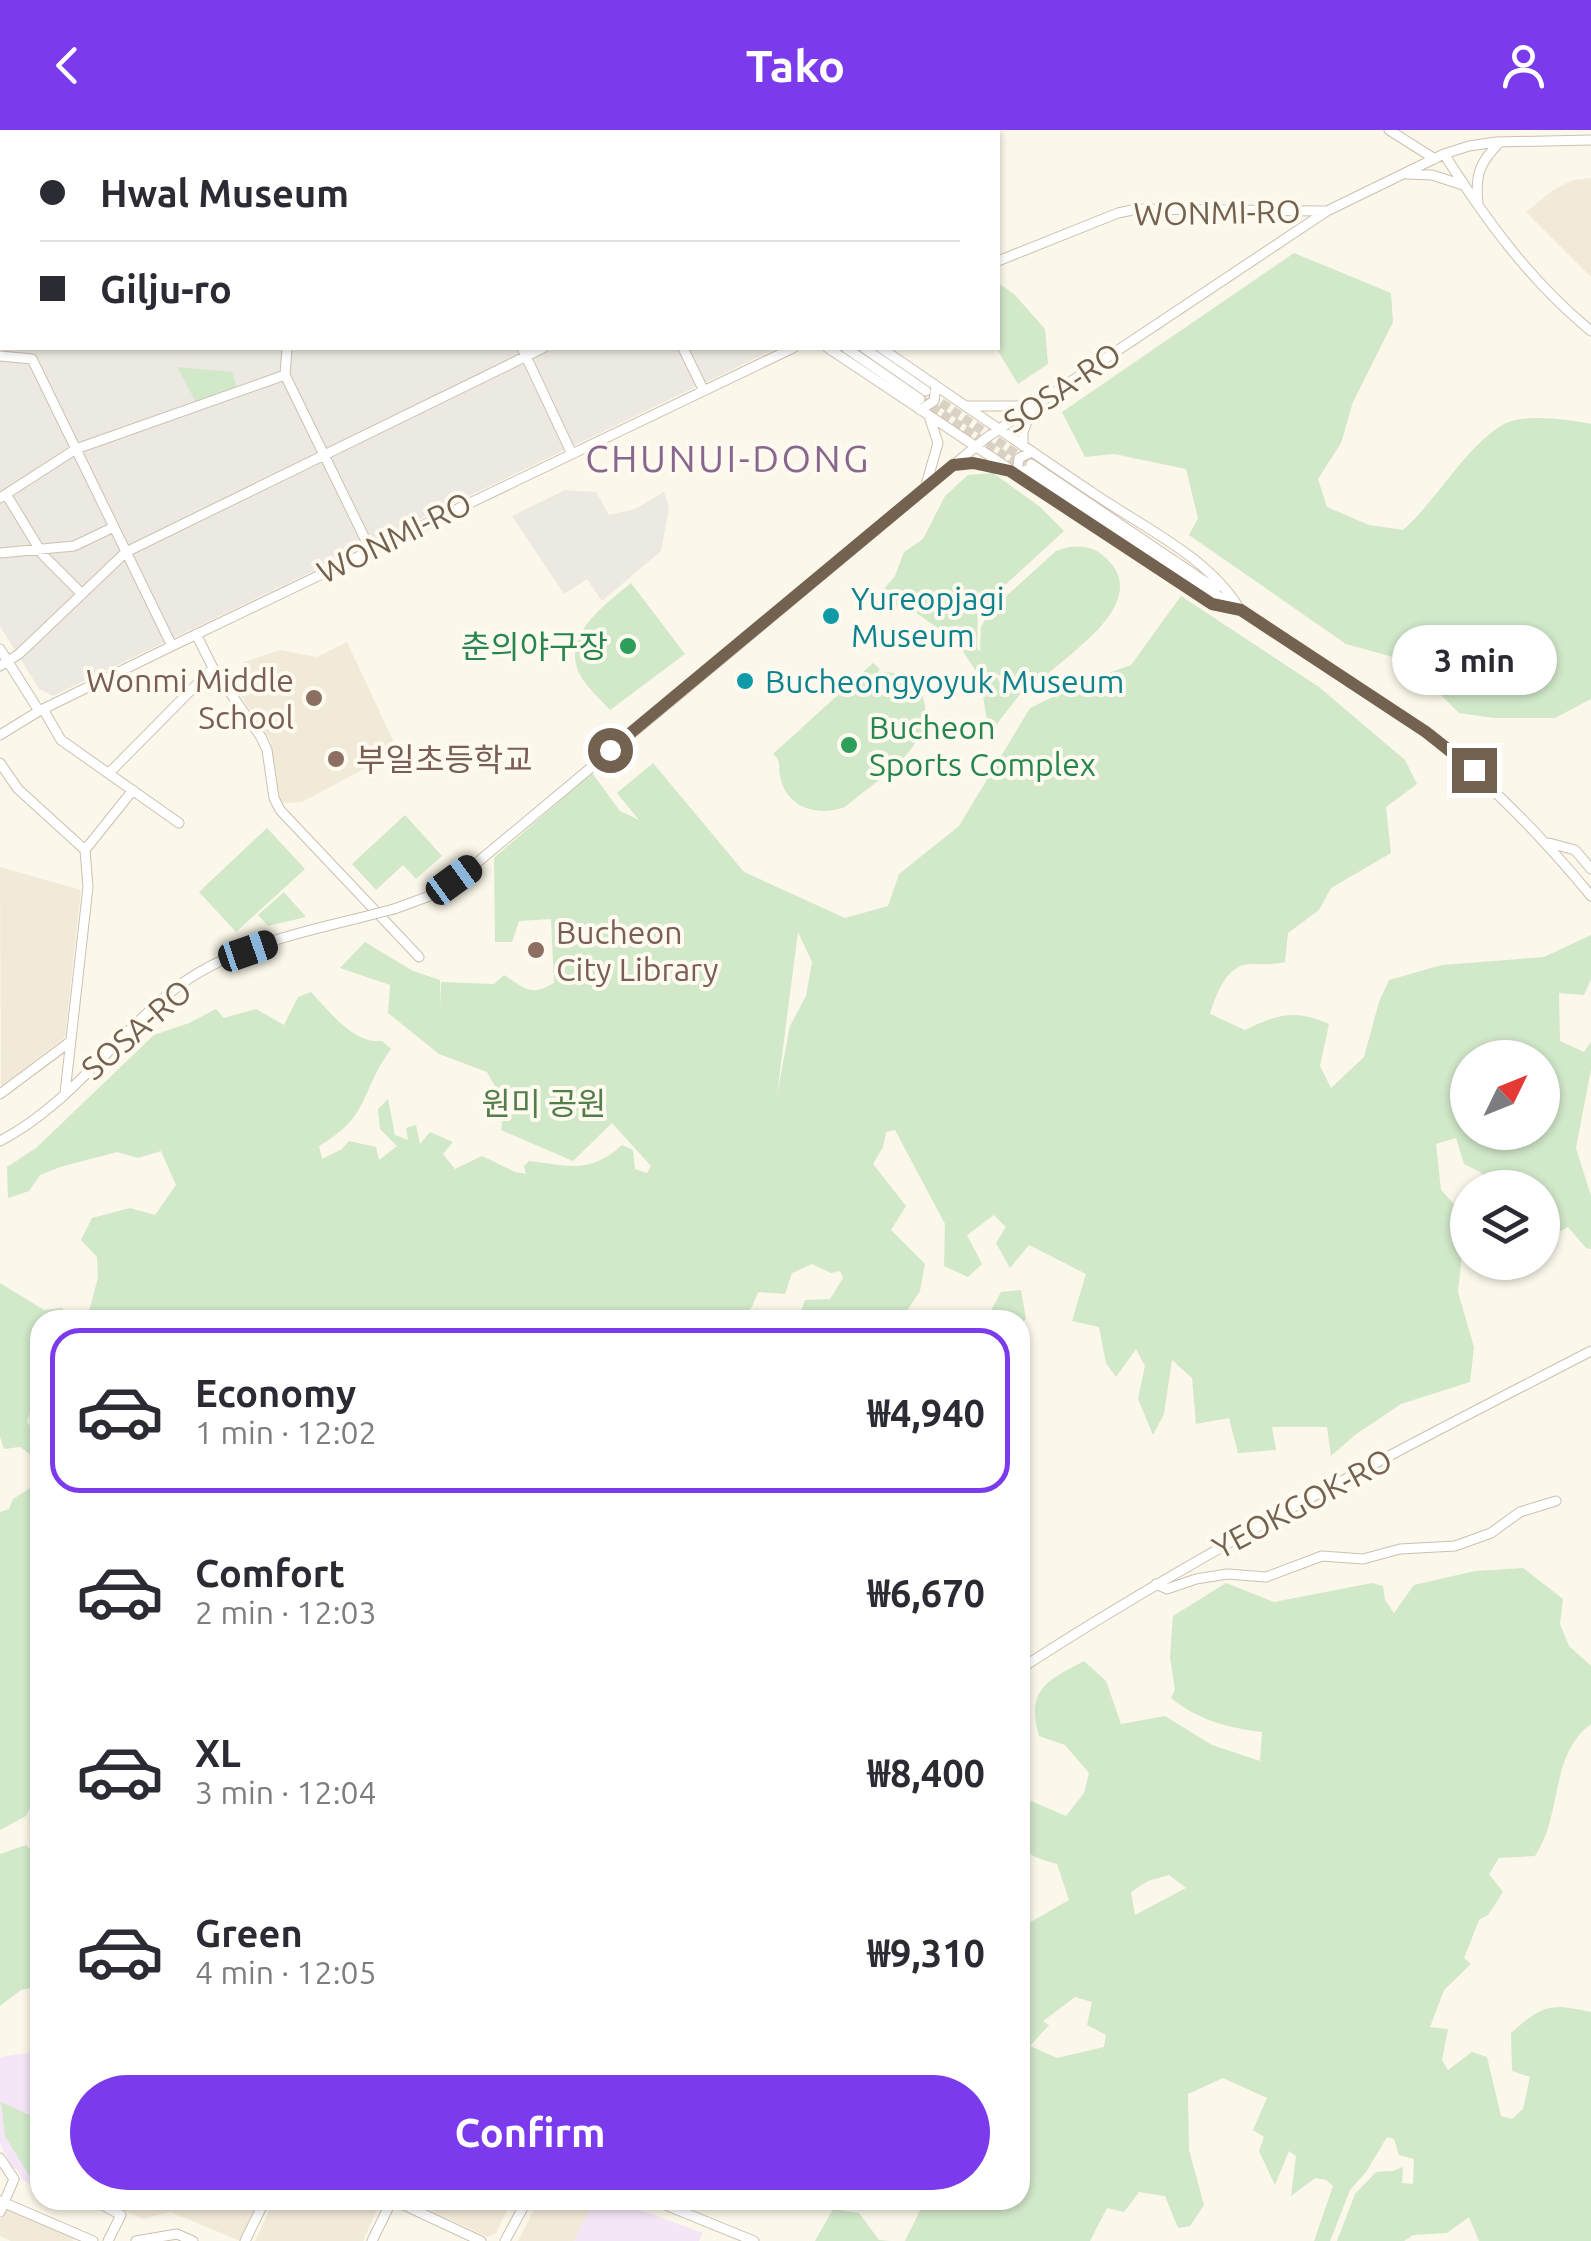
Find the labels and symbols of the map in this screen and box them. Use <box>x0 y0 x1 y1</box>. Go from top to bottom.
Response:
street label: WONMI-RO <box>1133 193 1301 231</box>
street label: SOSA-RO <box>997 335 1127 439</box>
district label: CHUNUI-DONG <box>585 437 871 479</box>
street label: WONMI-RO <box>311 484 477 590</box>
place label: Yureopjagi Museum <box>851 580 1005 653</box>
marker: Yureopjagi Museum <box>820 605 842 627</box>
callout: 3 min <box>1392 625 1556 695</box>
place label: 춘의야구장 <box>461 628 608 664</box>
marker: 춘의야구장 <box>617 635 639 657</box>
place label: Wonmi Middle School <box>86 662 294 735</box>
place label: Bucheongyoyuk Museum <box>765 663 1124 699</box>
marker: Bucheongyoyuk Museum <box>734 670 756 692</box>
marker: Wonmi Middle School <box>303 687 325 709</box>
place label: Bucheon Sports Complex <box>869 709 1096 782</box>
route start <box>588 728 633 773</box>
marker: Bucheon Sports Complex <box>838 734 860 756</box>
place label: 부일초등학교 <box>356 741 533 777</box>
marker: 부일초등학교 <box>325 748 347 770</box>
route end <box>1452 748 1497 793</box>
car <box>421 850 487 910</box>
place label: Bucheon City Library <box>556 914 718 987</box>
car <box>215 927 281 975</box>
marker: Bucheon City Library <box>525 939 547 961</box>
street label: SOSA-RO <box>74 972 198 1086</box>
north arrow <box>1450 1040 1560 1150</box>
park label: 원미 공원 <box>481 1085 607 1121</box>
street label: YEOKGOK-RO <box>1206 1441 1398 1565</box>

